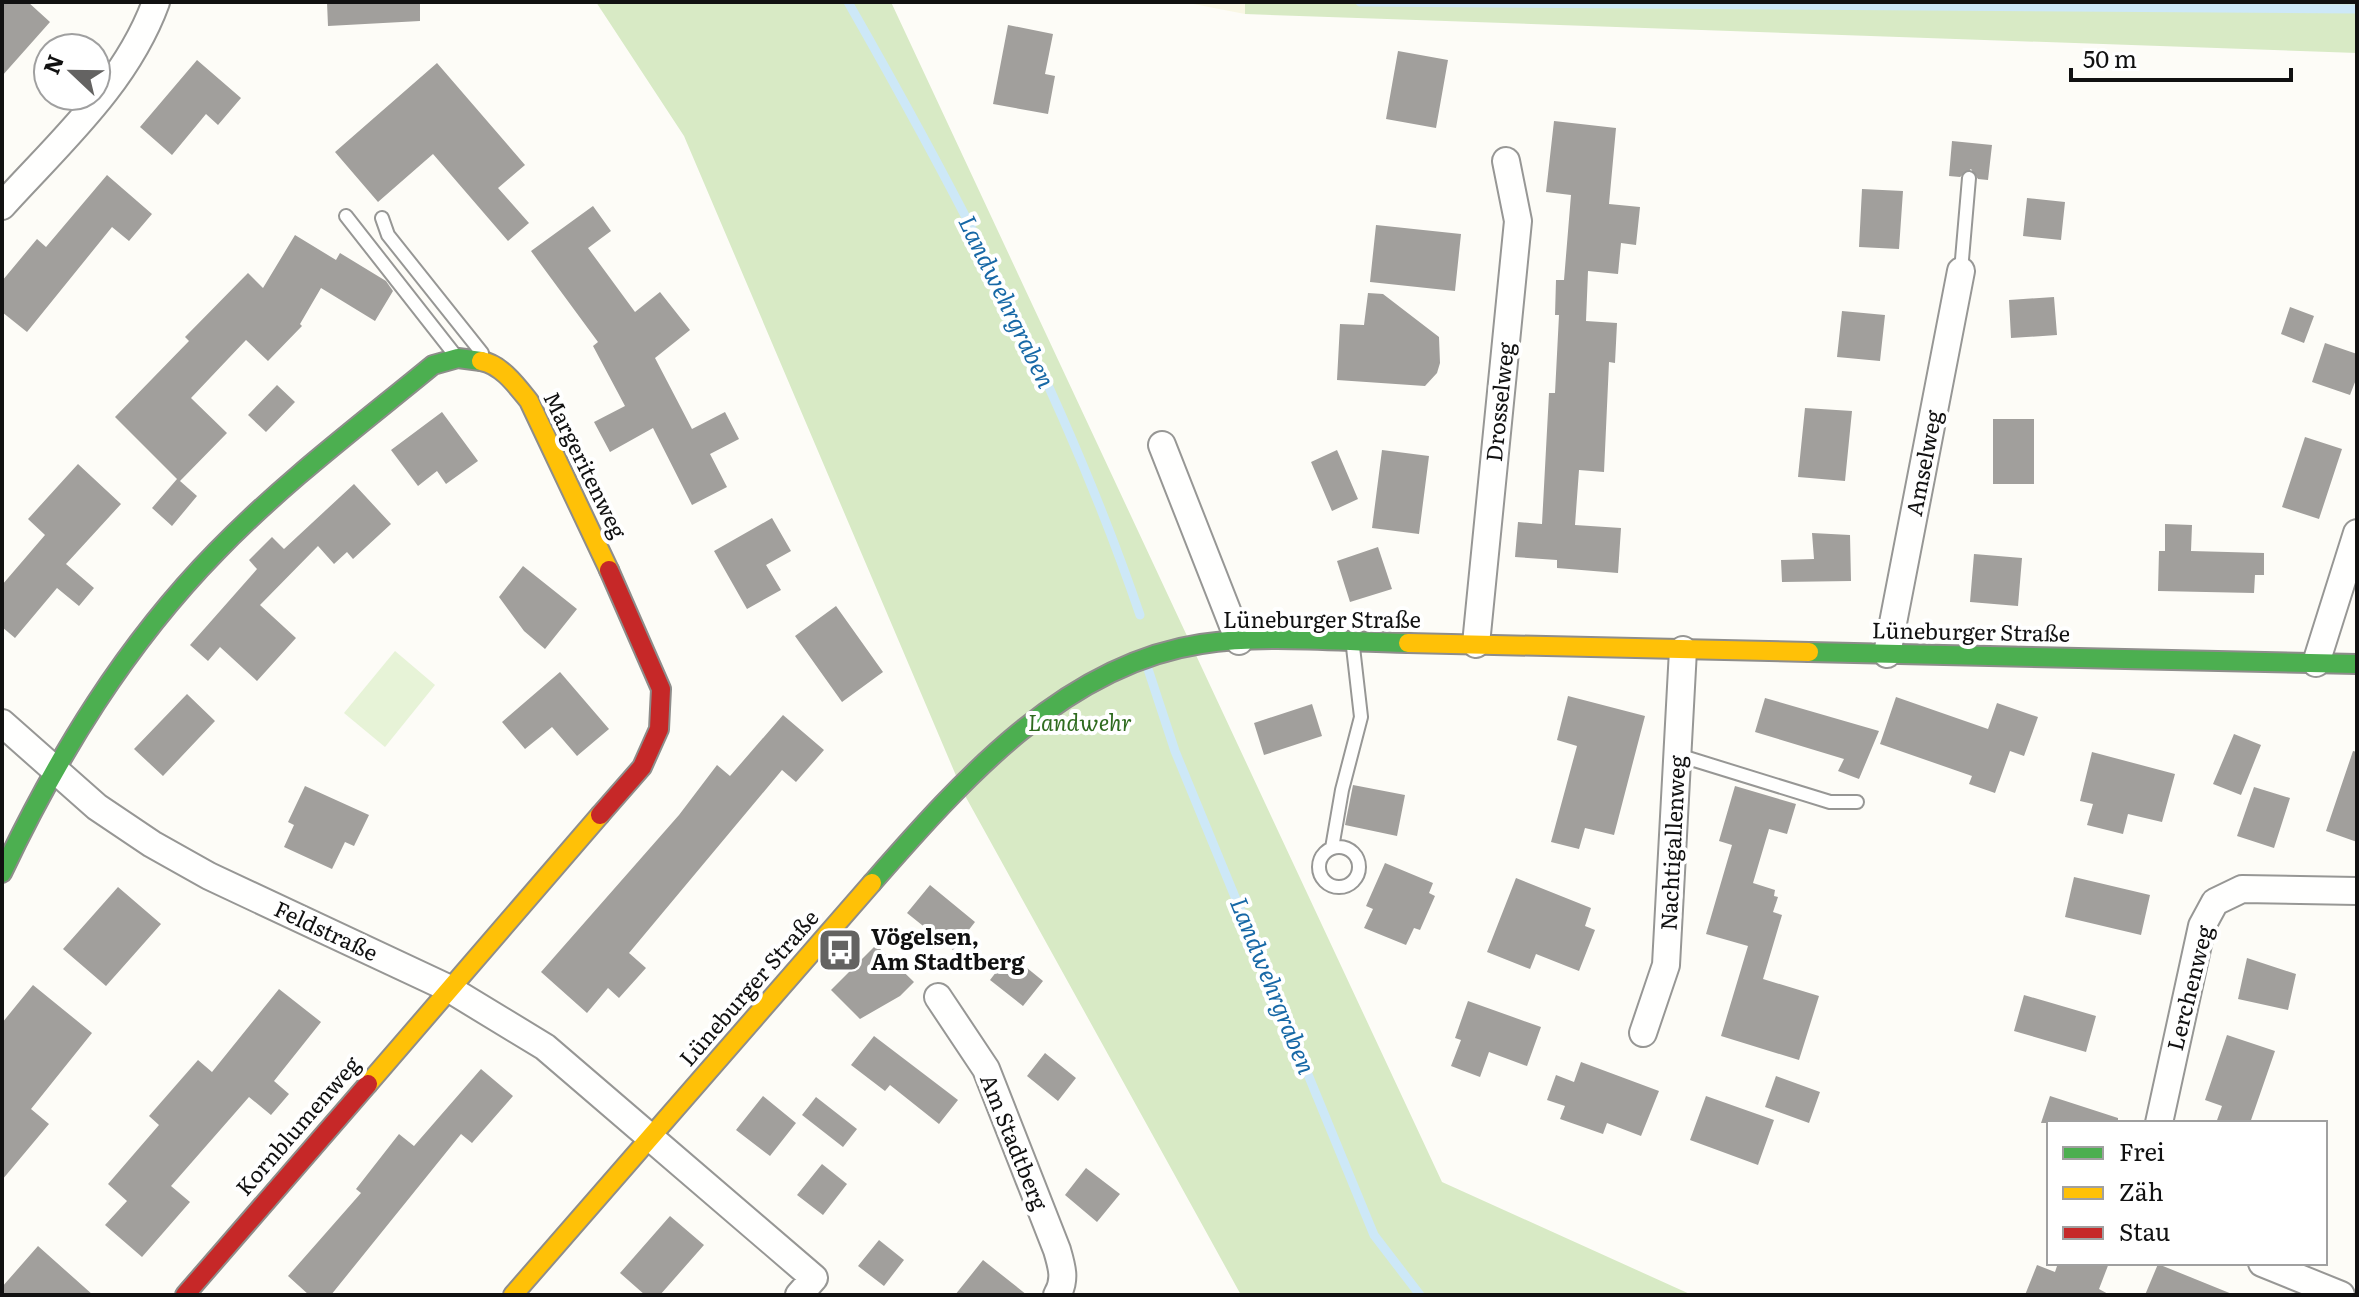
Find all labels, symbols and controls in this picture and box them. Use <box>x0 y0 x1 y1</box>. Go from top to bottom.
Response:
north arrow <box>32 32 112 112</box>
scale bar <box>2071 32 2291 82</box>
text: 50 m <box>2083 40 2137 75</box>
text: N <box>33 49 71 79</box>
water label: Landwehrgraben <box>951 209 1065 393</box>
street label: Drosselweg <box>1476 340 1521 463</box>
street label: Margeritenweg <box>536 385 637 544</box>
street label: Amselweg <box>1896 406 1949 518</box>
street label: Lüneburger Straße <box>1223 602 1421 635</box>
street label: Lüneburger Straße <box>1872 612 2070 649</box>
park label: Landwehr <box>1028 705 1132 738</box>
street label: Nachtigallenweg <box>1650 754 1693 931</box>
street label: Feldstraße <box>269 891 384 968</box>
water label: Landwehrgraben <box>1223 891 1326 1079</box>
street label: Lüneburger Straße <box>670 901 825 1073</box>
place label: Vögelsen, Am Stadtberg <box>871 919 1025 977</box>
street label: Lerchenweg <box>2157 921 2220 1054</box>
bus stop icon: Vögelsen, Am Stadtberg <box>816 926 864 974</box>
street label: Kornblumenweg <box>227 1047 367 1202</box>
street label: Am Stadtberg <box>973 1068 1058 1215</box>
legend <box>2047 1121 2327 1265</box>
text: Frei <box>2119 1133 2165 1168</box>
text: Zäh <box>2119 1173 2164 1208</box>
text: Stau <box>2119 1213 2170 1248</box>

